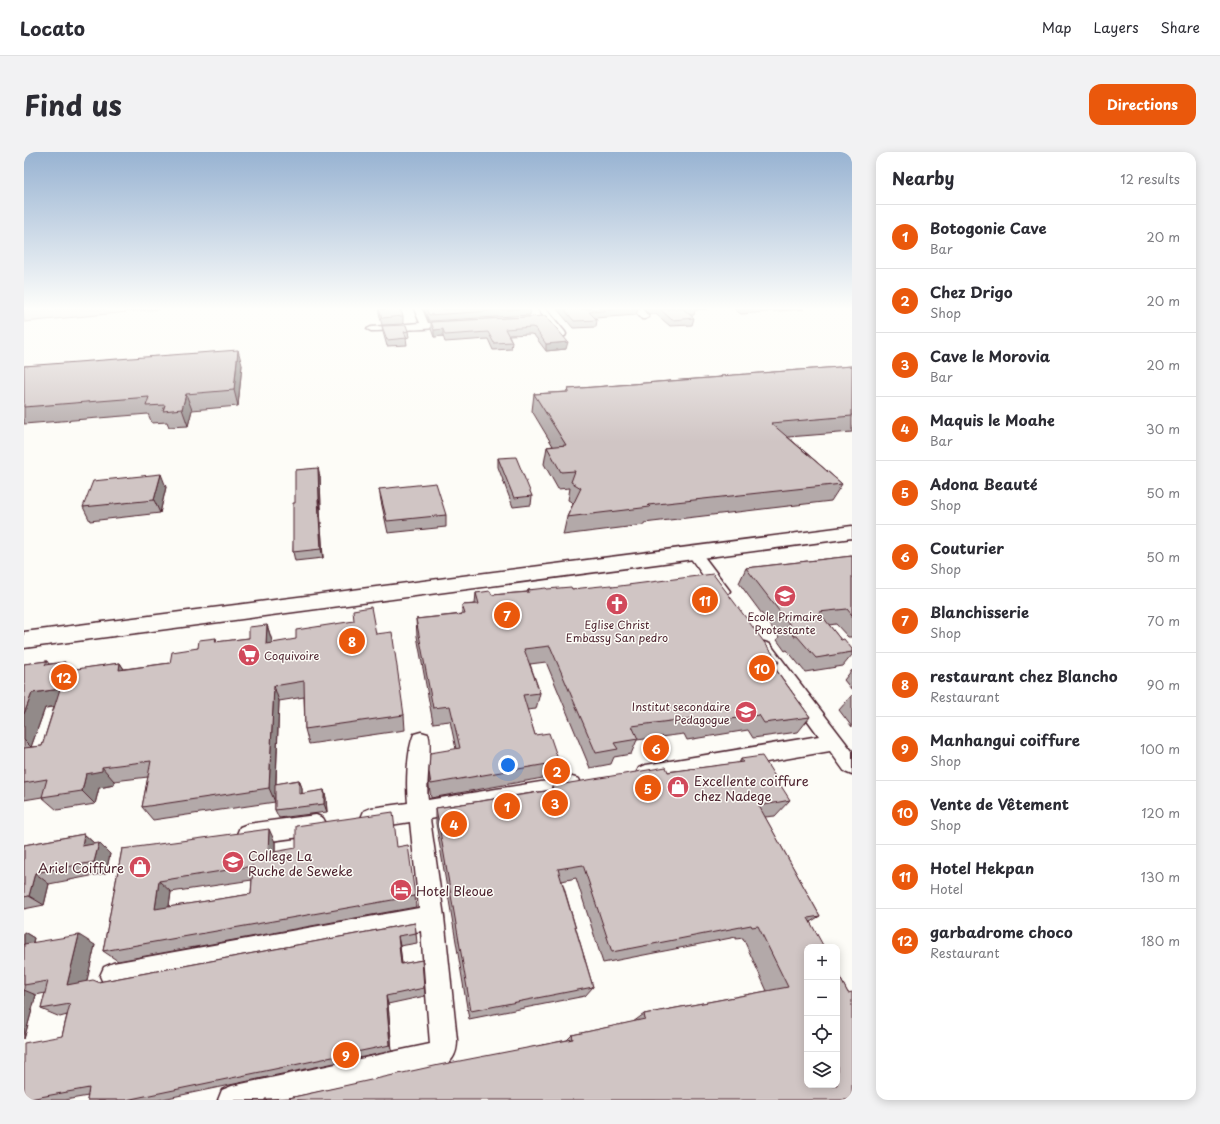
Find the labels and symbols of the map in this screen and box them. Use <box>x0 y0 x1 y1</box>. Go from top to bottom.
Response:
school or university icon: Ecole Primaire Protestante <box>772 583 798 609</box>
pin: 11 <box>692 585 718 615</box>
church icon: Eglise Christ Embassy San pedro <box>604 591 630 617</box>
pin: 7 <box>494 600 520 630</box>
place label: Ecole Primaire Protestante <box>747 608 823 638</box>
place label: Eglise Christ Embassy San pedro <box>566 616 668 646</box>
pin: 8 <box>339 626 365 656</box>
supermarket icon: Coquivoire <box>236 642 262 668</box>
place label: Coquivoire <box>264 647 320 664</box>
pin: 10 <box>749 653 775 683</box>
pin: 12 <box>51 662 77 692</box>
place label: Institut secondaire Pedagogue <box>632 698 730 728</box>
school or university icon: Institut secondaire Pedagogue <box>733 699 759 725</box>
pin: 6 <box>643 733 669 763</box>
your location <box>498 755 518 775</box>
pin: 2 <box>544 756 570 786</box>
place label: Excellente coiffure chez Nadege <box>694 771 809 805</box>
pin: 5 <box>635 773 661 803</box>
shop icon: Excellente coiffure chez Nadege <box>665 774 691 800</box>
pin: 3 <box>542 788 568 818</box>
pin: 1 <box>494 791 520 821</box>
pin: 4 <box>441 809 467 839</box>
place label: College La Ruche de Seweke <box>248 846 353 880</box>
school or university icon: College La Ruche de Seweke <box>220 849 246 875</box>
shop icon: Ariel Coiffure <box>127 854 153 880</box>
place label: Ariel Coiffure <box>38 858 124 877</box>
hotel icon: Hotel Bleoue <box>388 877 414 903</box>
place label: Hotel Bleoue <box>416 881 494 900</box>
pin: 9 <box>333 1040 359 1070</box>

